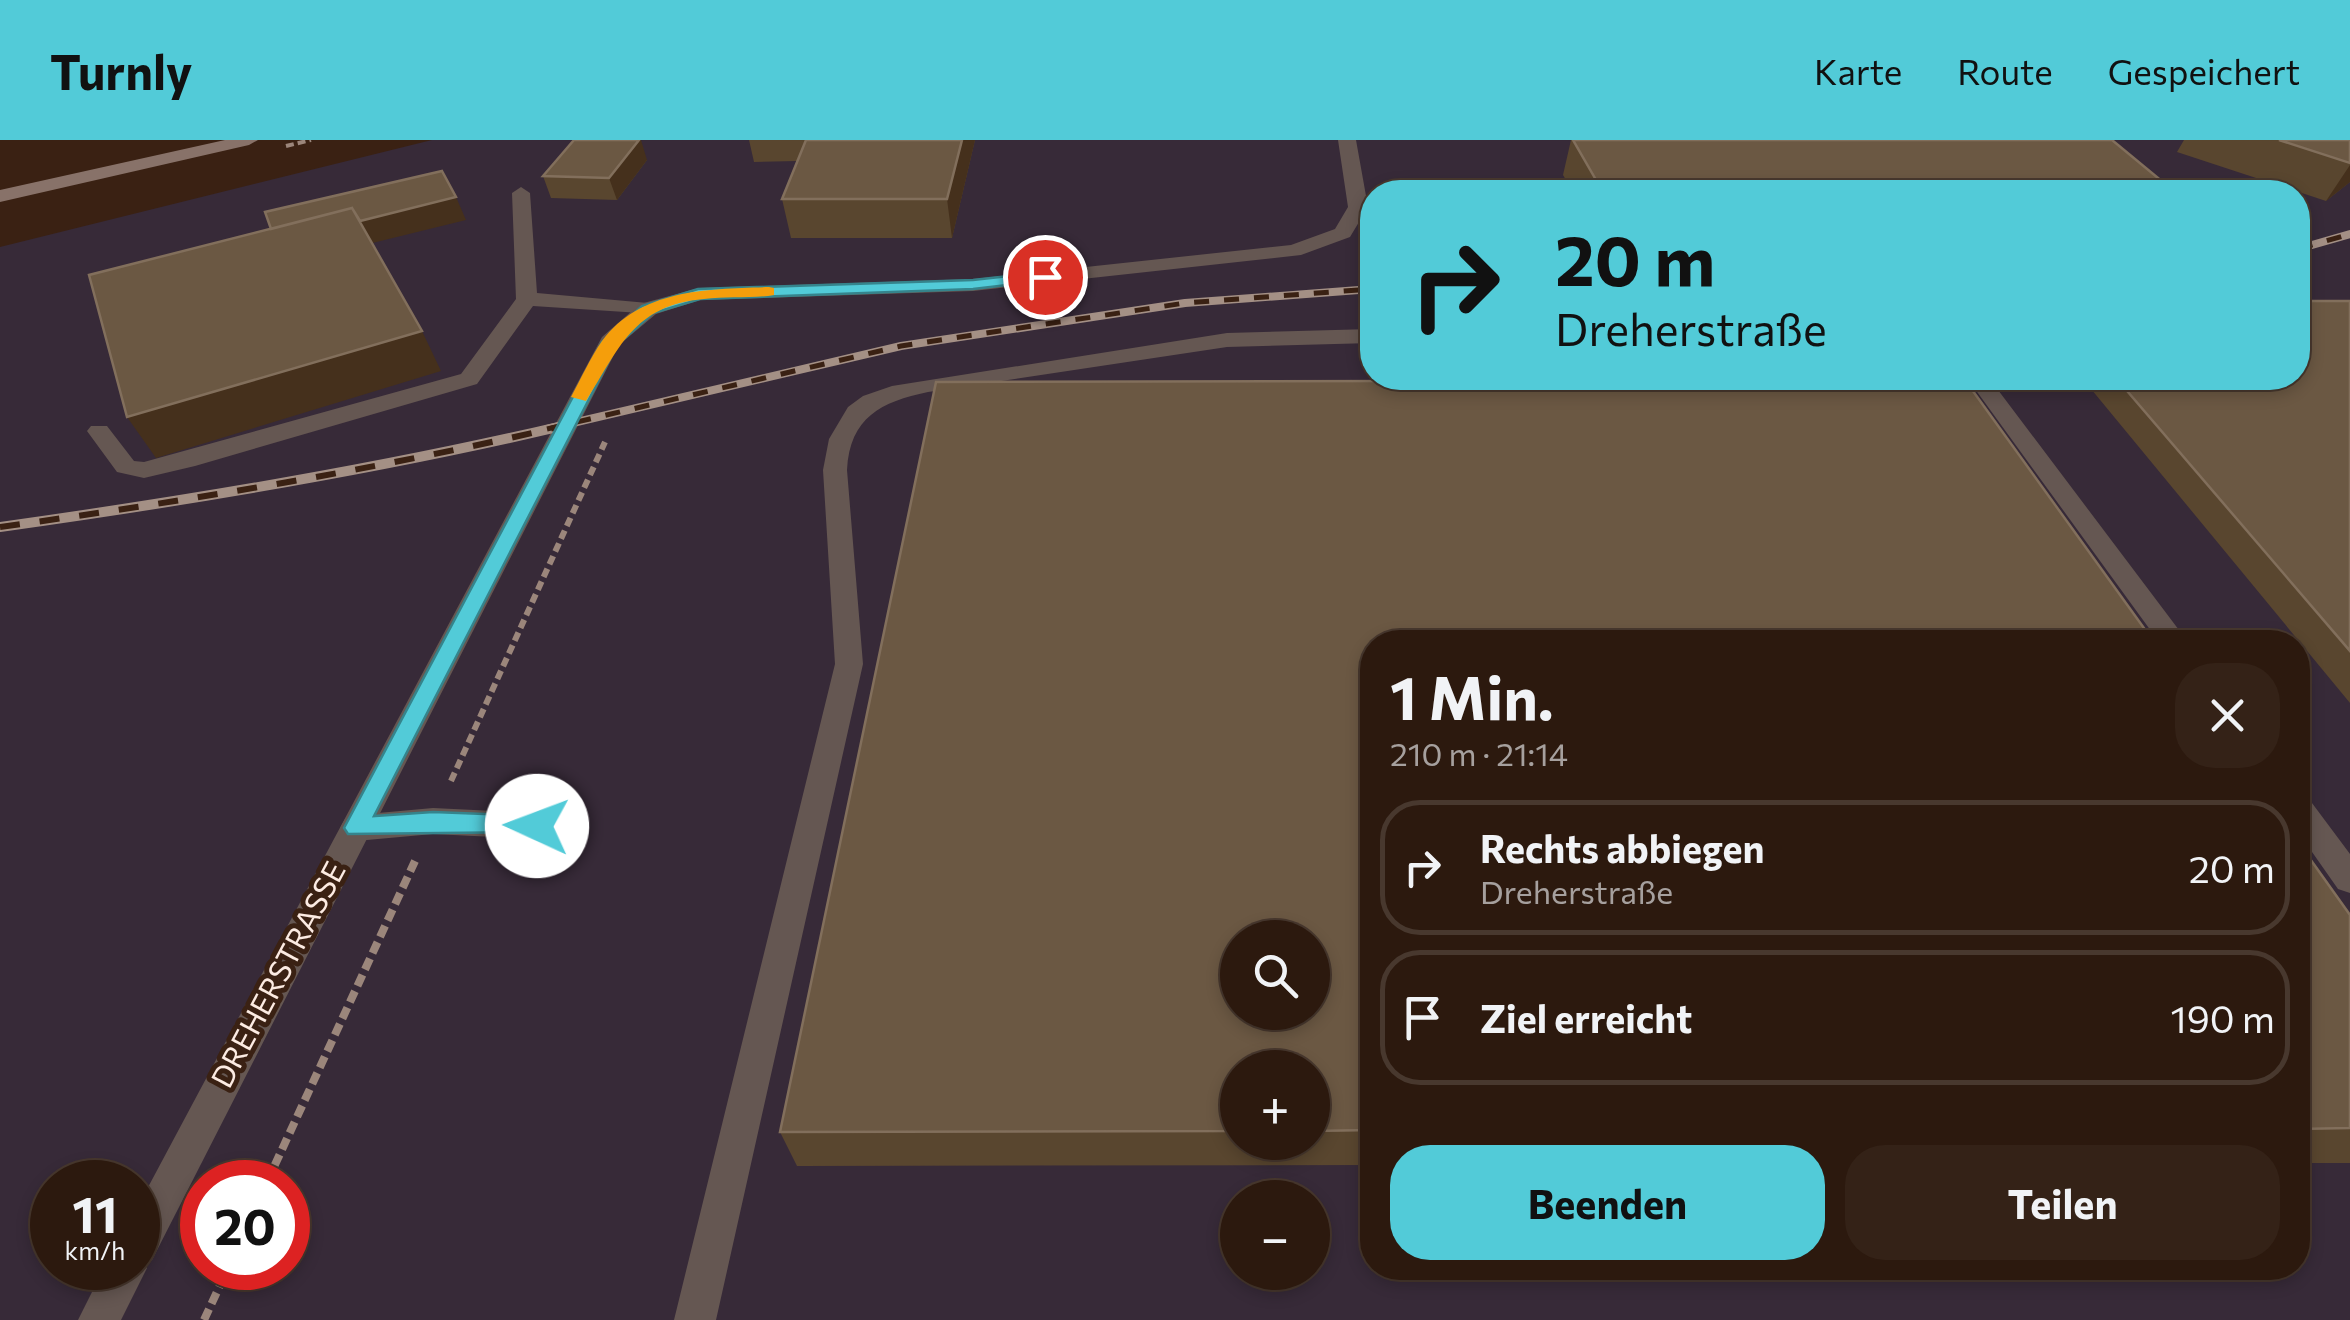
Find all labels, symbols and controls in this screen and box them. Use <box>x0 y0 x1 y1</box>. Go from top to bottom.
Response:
text: Turnly <box>50 41 192 100</box>
text: Karte <box>1814 49 1902 92</box>
text: Route <box>1957 49 2053 92</box>
text: Gespeichert <box>2108 49 2300 92</box>
text: 20 m <box>1555 215 1715 300</box>
icon: right <box>1390 220 1520 350</box>
pin <box>1003 235 1088 320</box>
icon: arrive <box>1018 250 1073 305</box>
text: Dreherstraße <box>1555 300 1827 355</box>
text: 1 Min. <box>1390 659 1554 732</box>
button: close <box>2175 663 2280 768</box>
text: 210 m · 21:14 <box>1390 733 1568 773</box>
position arrow <box>485 774 589 878</box>
text: Rechts abbiegen <box>1480 824 1764 871</box>
icon: right <box>1395 840 1450 895</box>
text: 20 m <box>2189 844 2275 891</box>
street label: DREHERSTRASSE <box>202 854 352 1093</box>
text: Dreherstraße <box>1480 871 1673 911</box>
map controls <box>1220 920 1330 1290</box>
button: search <box>1220 920 1330 1030</box>
icon: arrive <box>1395 990 1450 1045</box>
text: Ziel erreicht <box>1480 994 1692 1041</box>
text: 190 m <box>2170 994 2275 1041</box>
button: + <box>1220 1050 1330 1160</box>
button: Beenden <box>1390 1145 1825 1260</box>
button: Teilen <box>1845 1145 2280 1260</box>
speed limit sign: 20 <box>180 1160 310 1290</box>
button: − <box>1220 1180 1330 1290</box>
text: 11 <box>72 1182 118 1243</box>
text: km/h <box>65 1235 125 1265</box>

